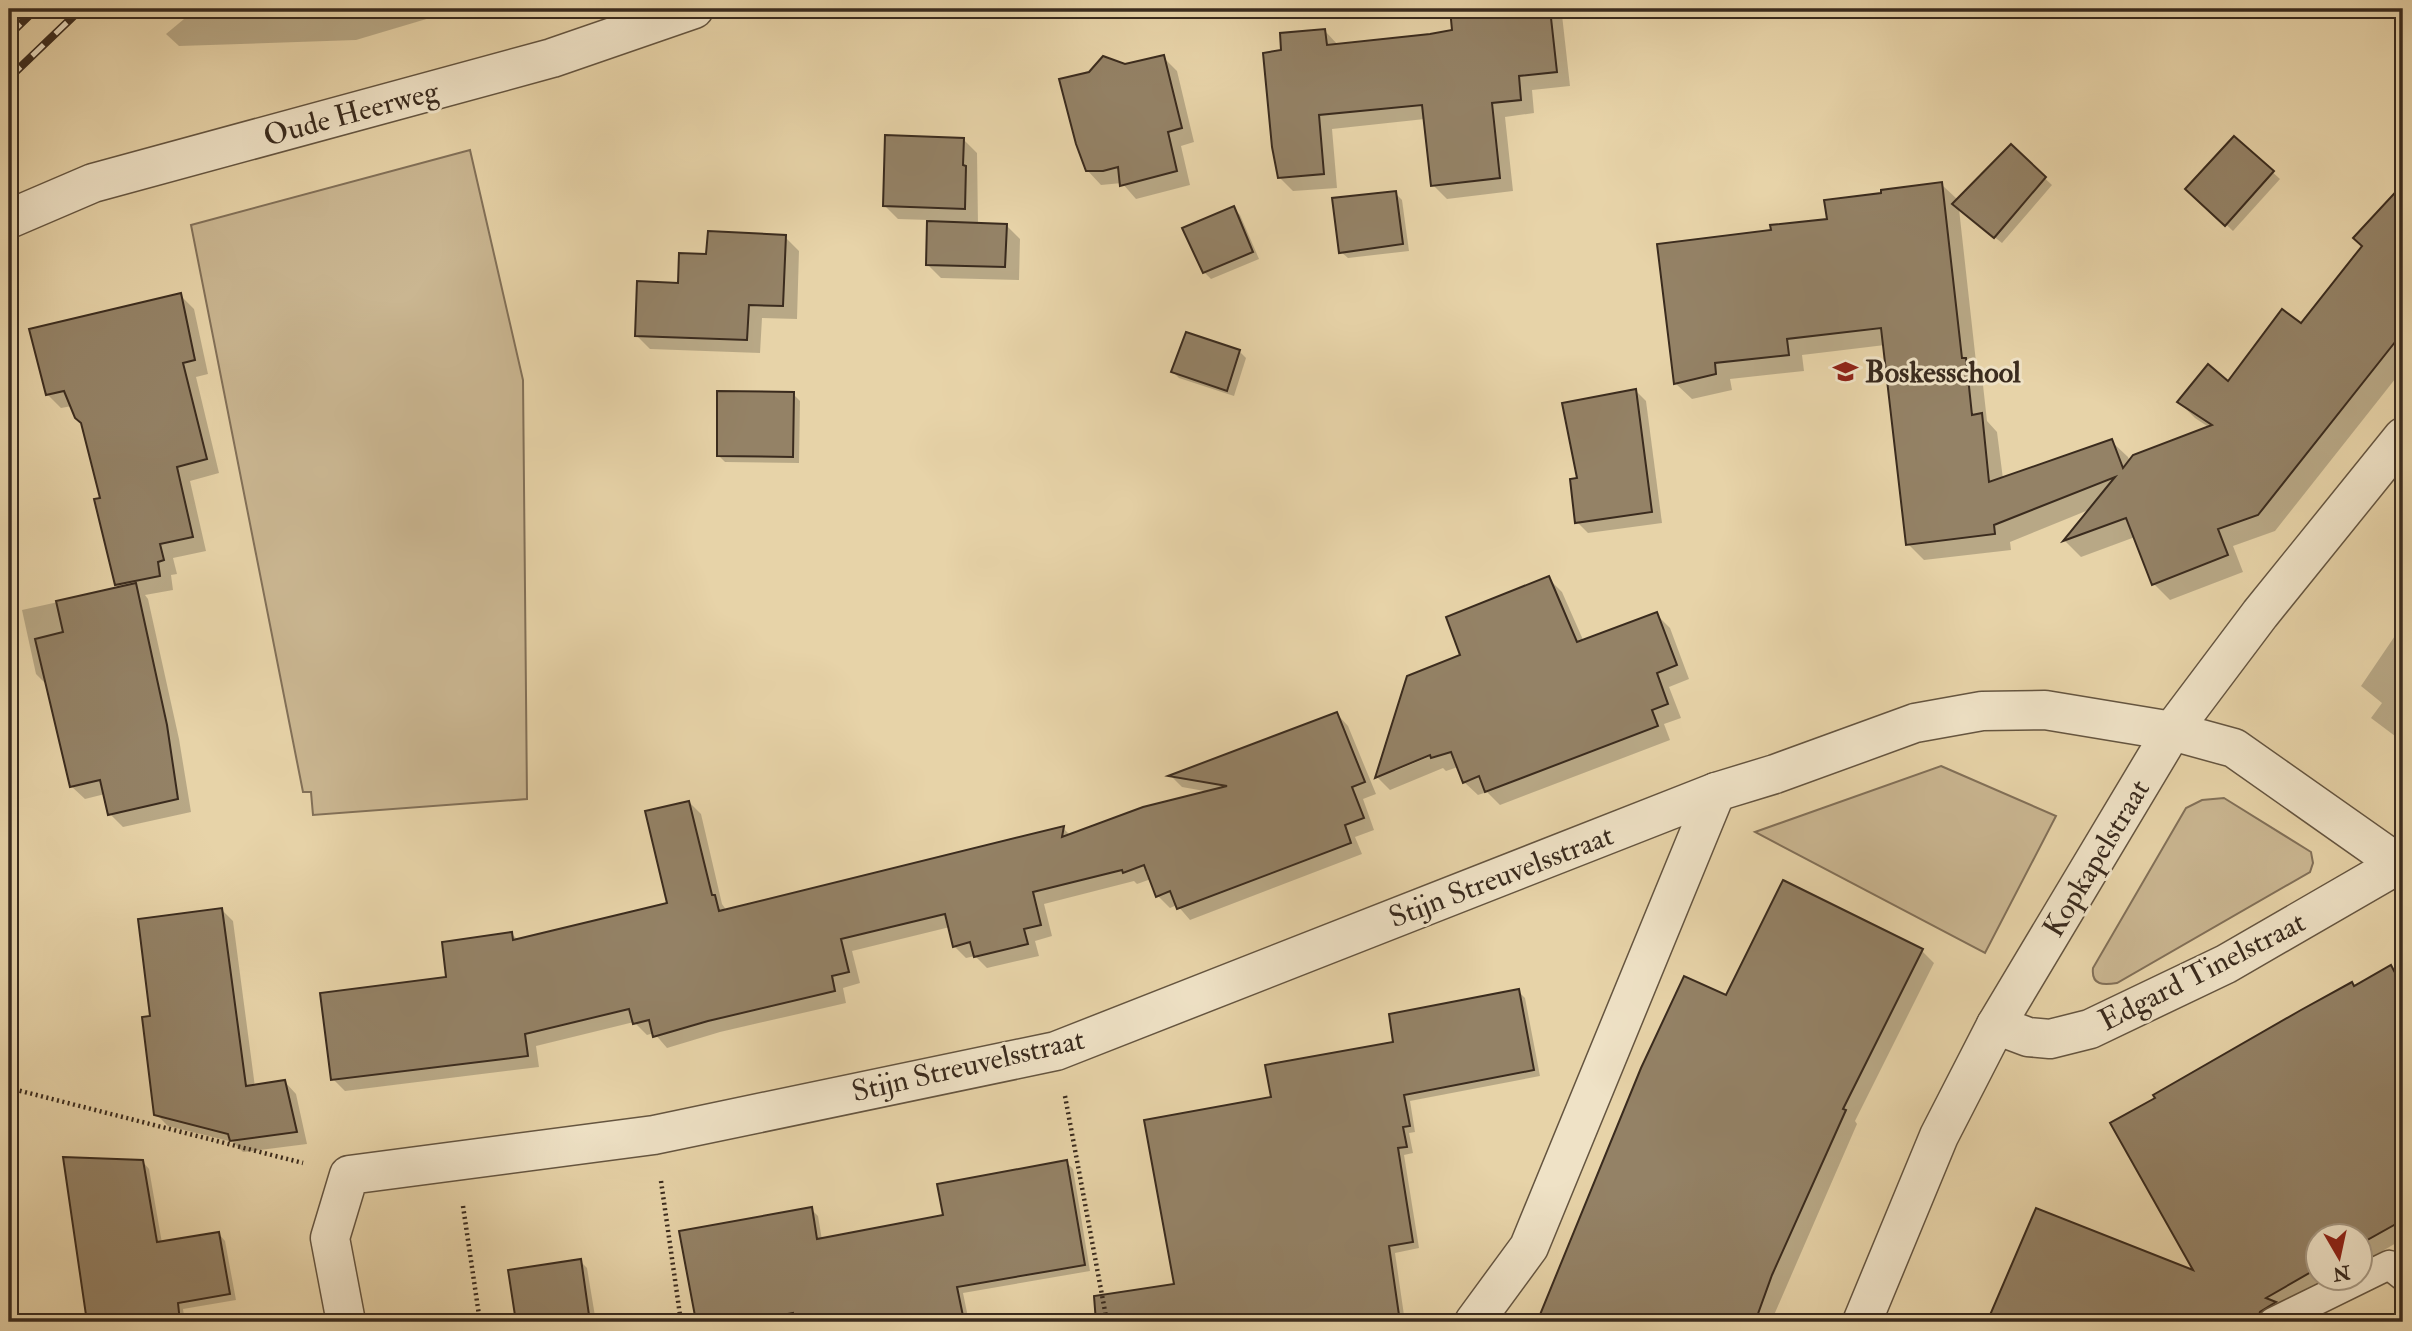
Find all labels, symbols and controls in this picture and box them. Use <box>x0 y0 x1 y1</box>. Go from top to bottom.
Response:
street label: Oude Heerweg <box>260 72 444 155</box>
place label: Boskesschool <box>1865 354 2021 391</box>
school or university icon: Boskesschool <box>1831 358 1859 386</box>
street label: Kopkapelstraat <box>2035 773 2158 944</box>
street label: Stijn Streuvelsstraat <box>1384 817 1619 936</box>
street label: Edgard Tinelstraat <box>2093 903 2312 1039</box>
street label: Stijn Streuvelsstraat <box>848 1021 1088 1110</box>
north arrow <box>2304 1222 2374 1292</box>
text: N <box>2330 1259 2353 1286</box>

